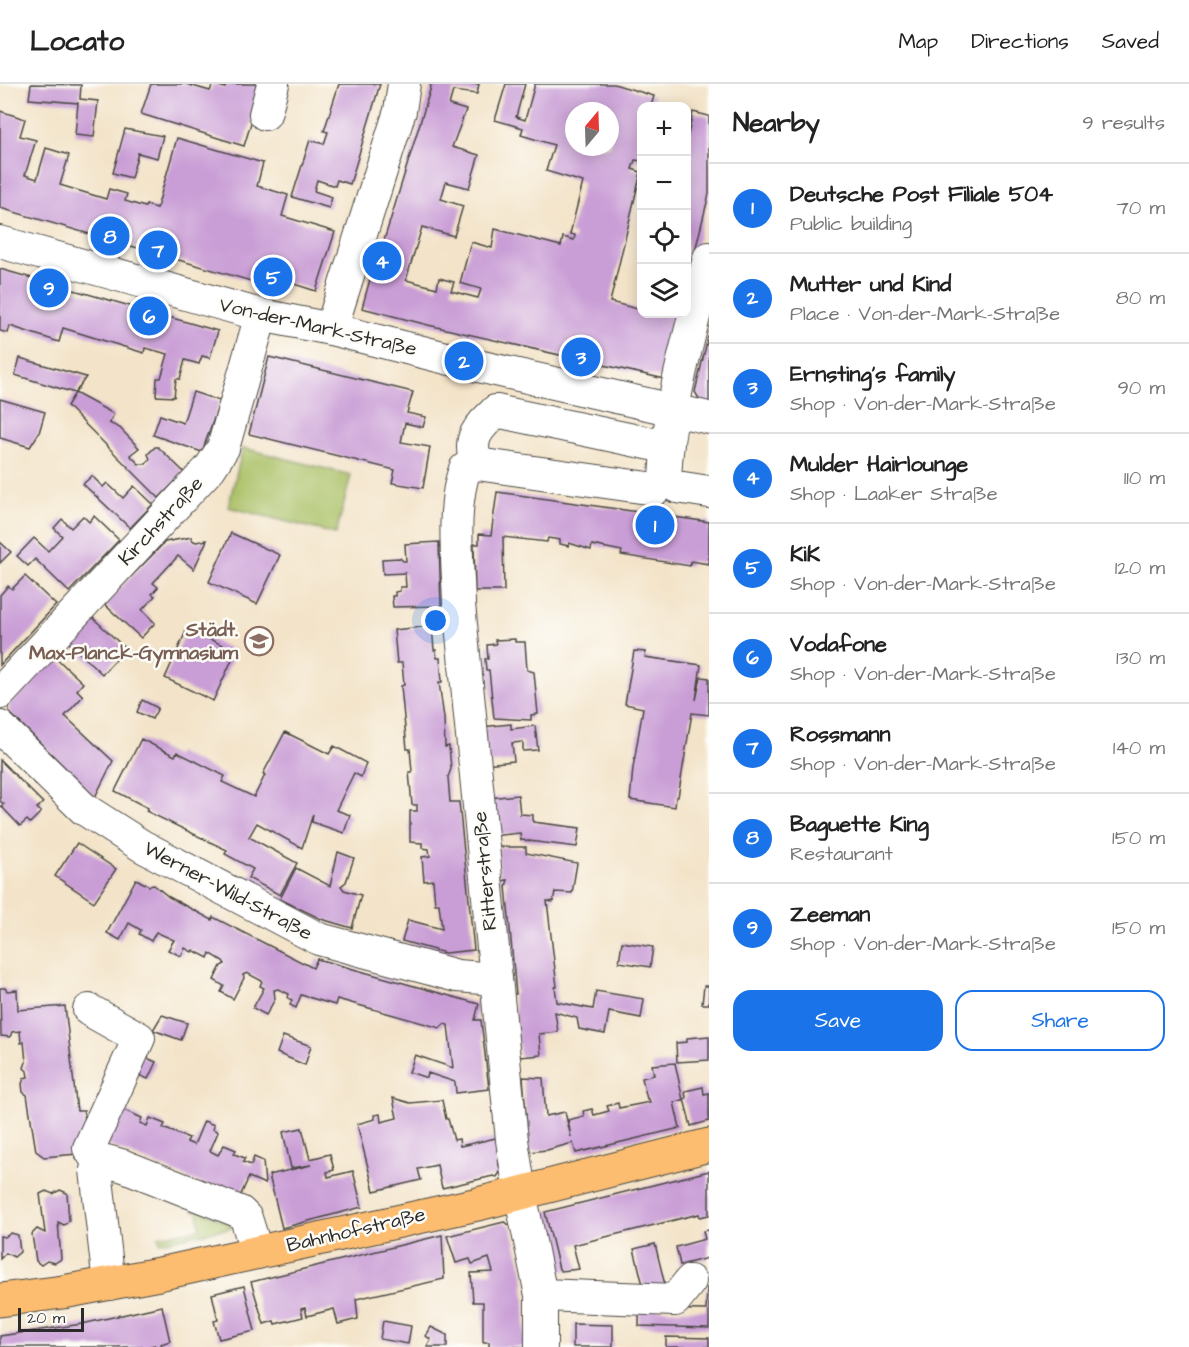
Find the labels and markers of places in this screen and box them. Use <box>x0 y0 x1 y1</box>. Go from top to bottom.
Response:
pin: 8 <box>90 214 130 258</box>
pin: 7 <box>138 228 178 272</box>
pin: 4 <box>362 238 401 284</box>
pin: 5 <box>254 254 292 300</box>
pin: 9 <box>29 266 68 310</box>
pin: 6 <box>130 294 168 338</box>
pin: 3 <box>562 334 600 380</box>
pin: 2 <box>444 338 484 384</box>
pin: 1 <box>636 502 674 548</box>
place label: Städt. Max-Planck-Gymnasium <box>29 616 238 668</box>
school or university icon: Städt. Max-Planck-Gymnasium <box>243 625 275 657</box>

